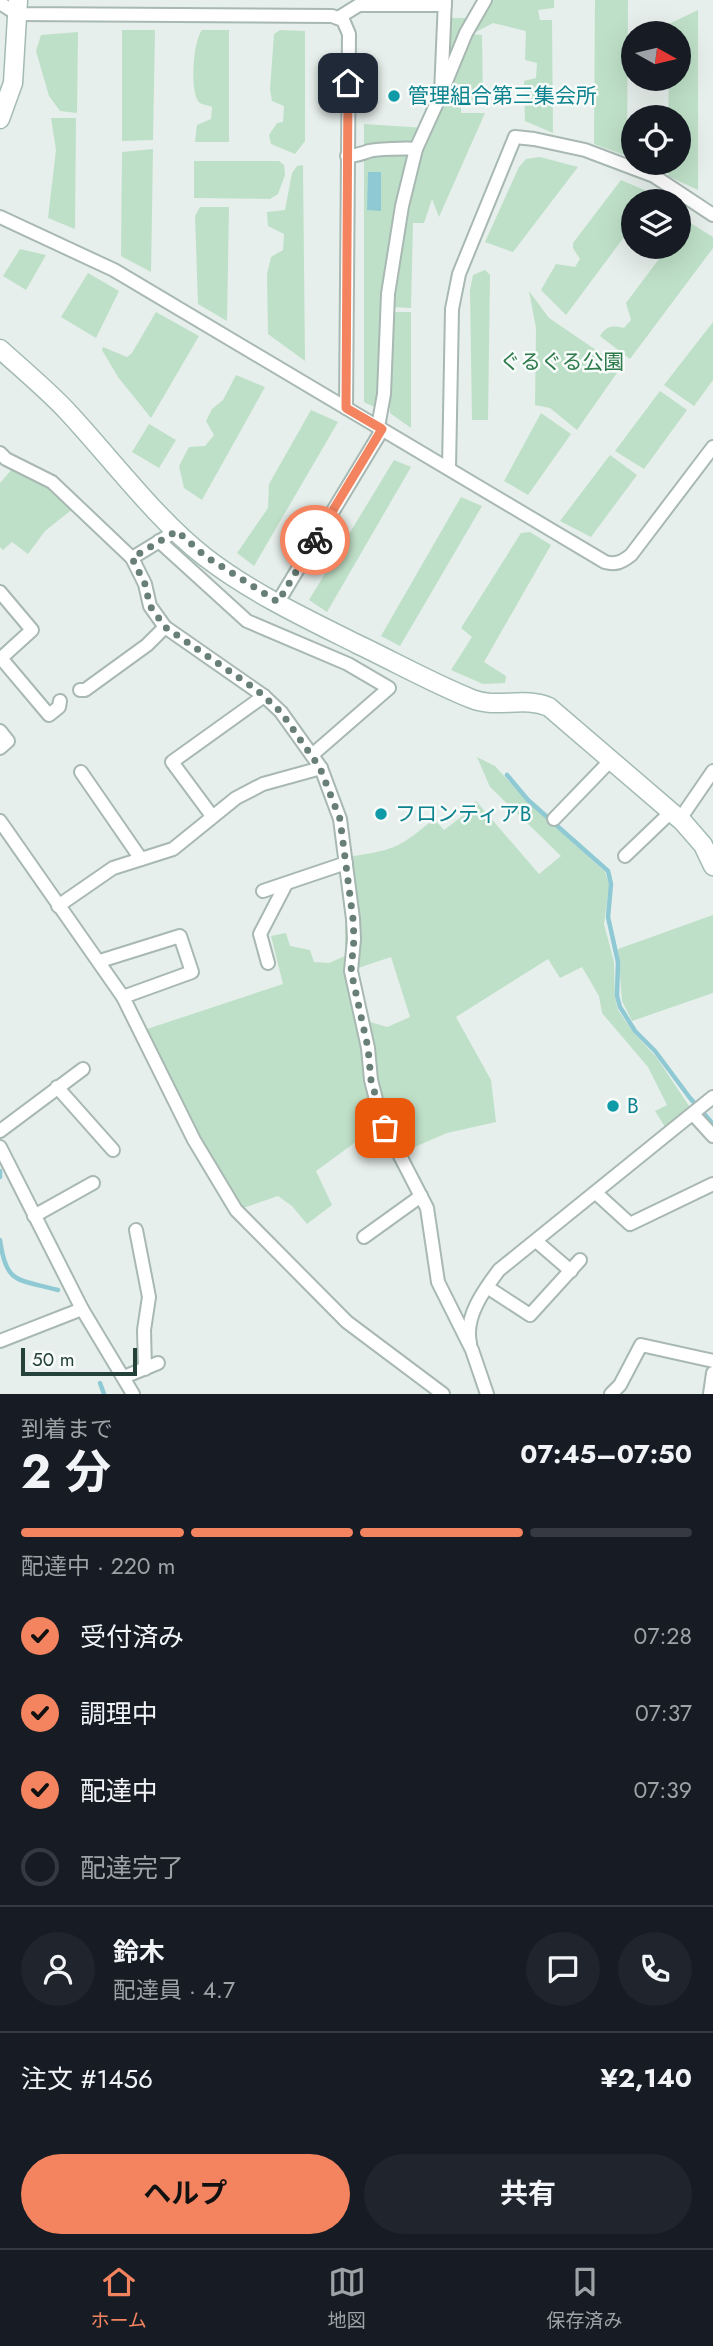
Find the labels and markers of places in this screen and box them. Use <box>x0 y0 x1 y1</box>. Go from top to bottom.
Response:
pin <box>318 53 378 113</box>
place label: 管理組合第三集会所 <box>408 81 597 111</box>
marker: 管理組合第三集会所 <box>386 88 402 104</box>
place label: フロンティアB <box>395 799 531 829</box>
marker: フロンティアB <box>373 806 389 822</box>
place label: B <box>627 1091 639 1121</box>
pin <box>355 1098 415 1158</box>
marker: B <box>605 1098 621 1114</box>

